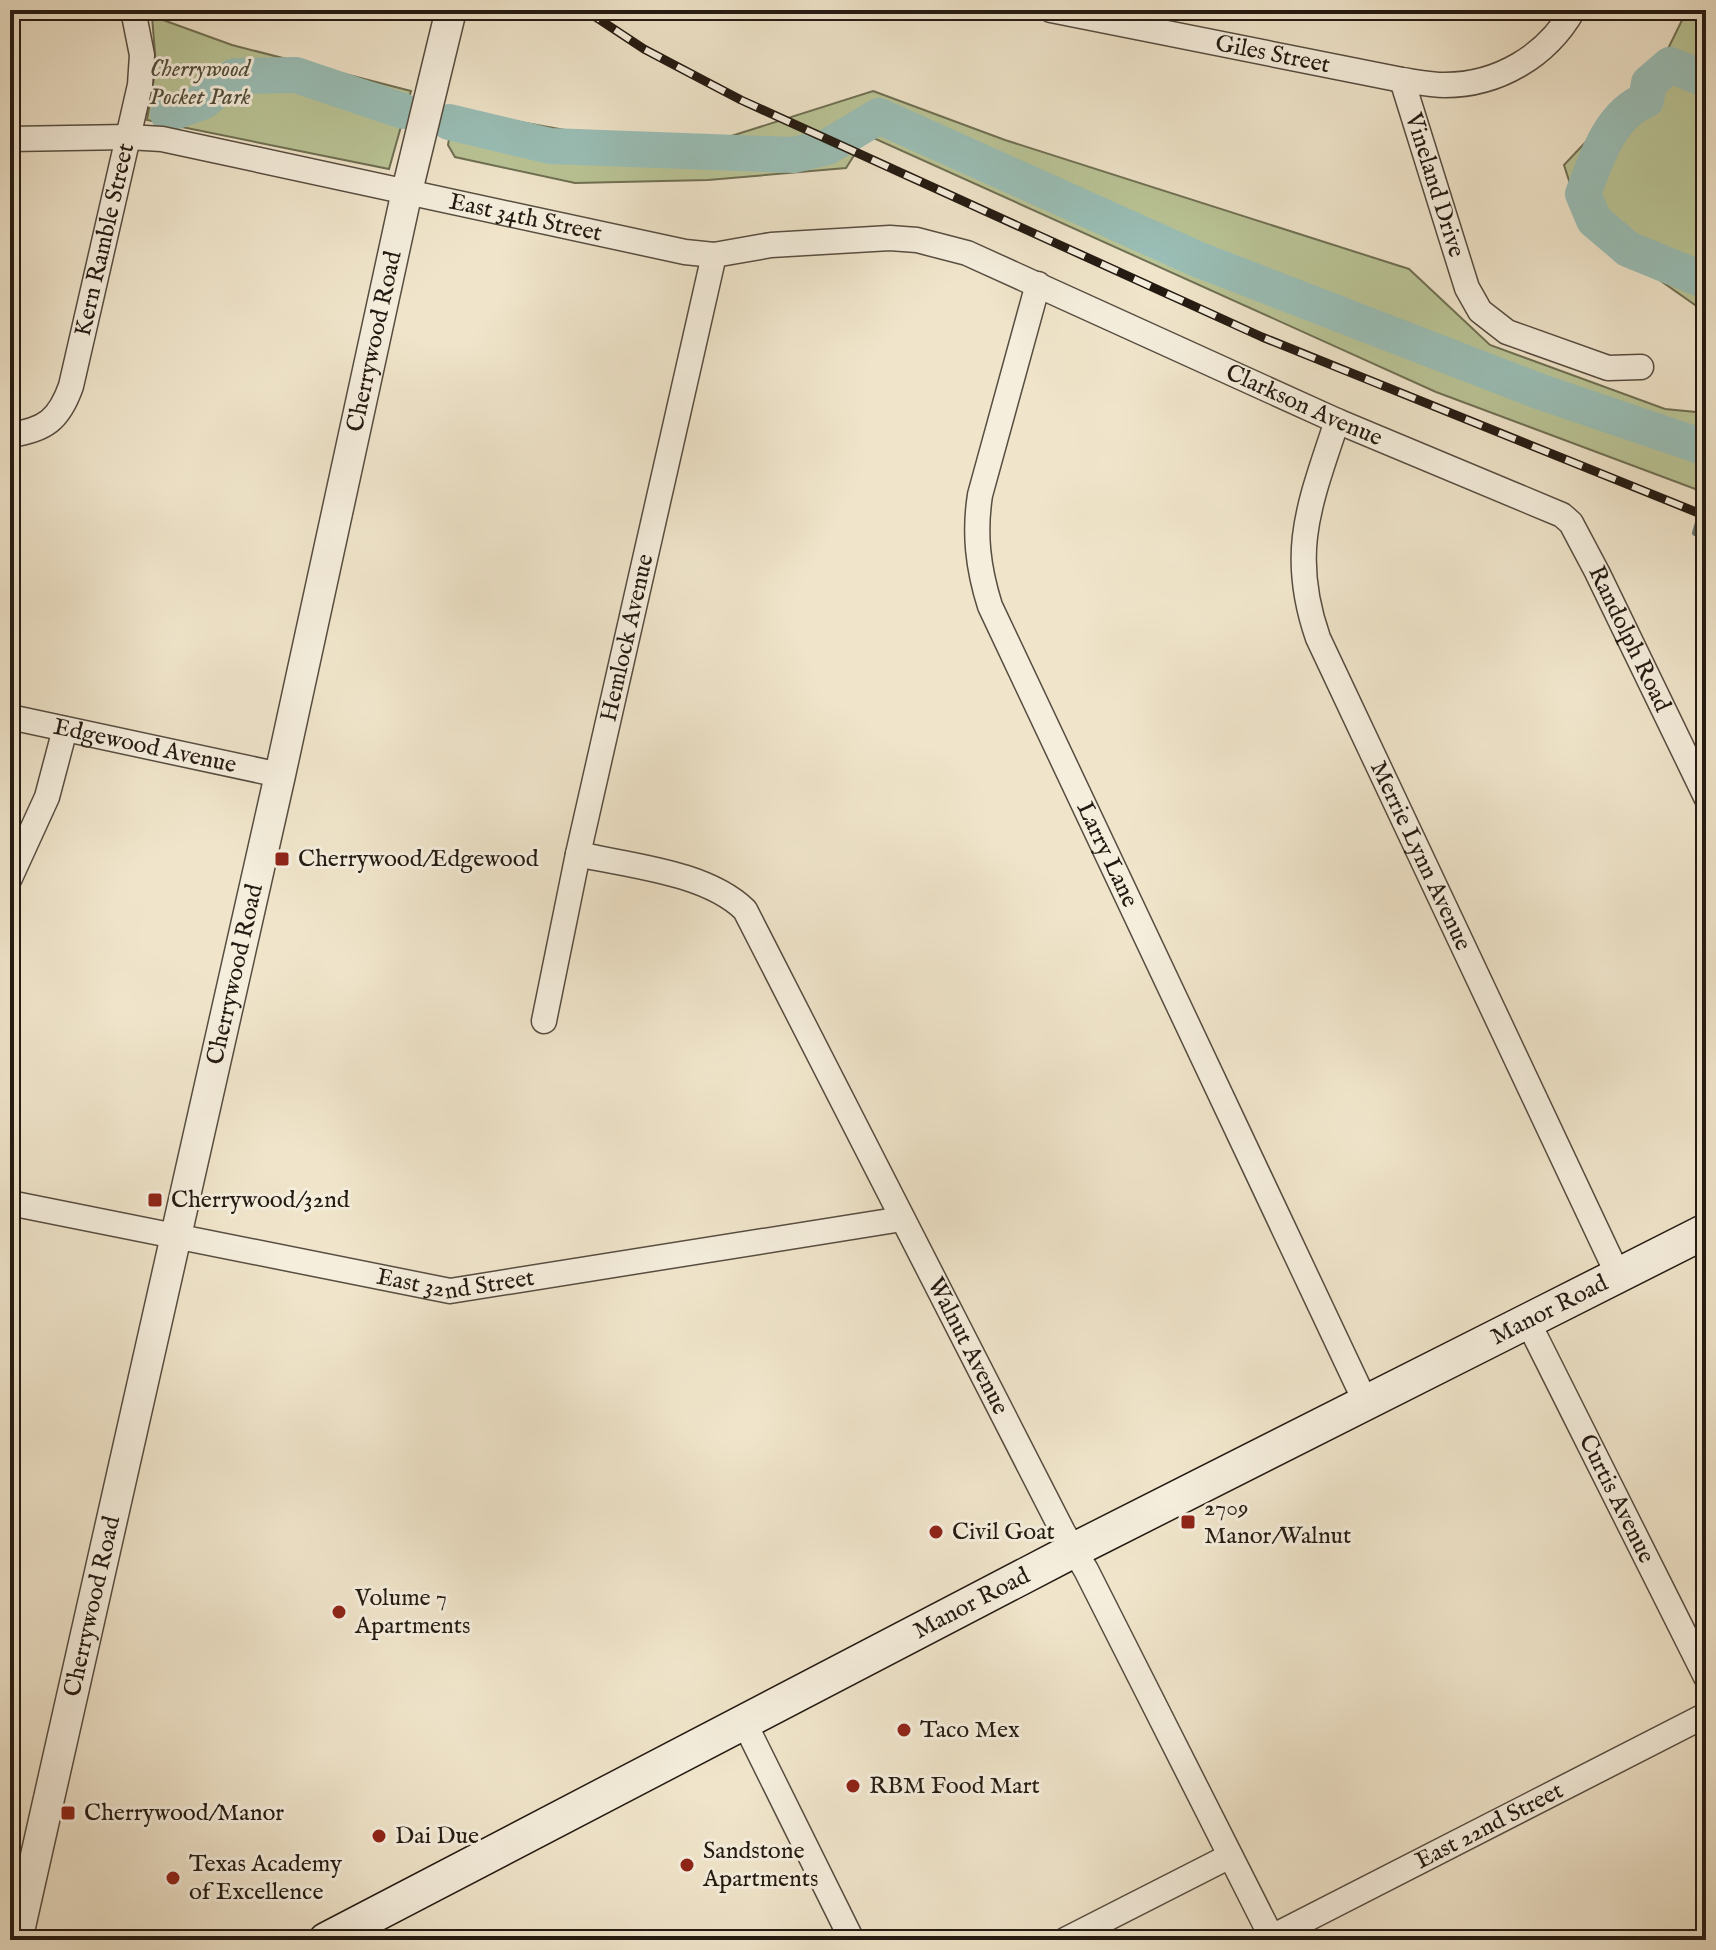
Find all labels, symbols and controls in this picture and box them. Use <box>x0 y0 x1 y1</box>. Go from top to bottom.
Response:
street label: Giles Street <box>1213 28 1333 81</box>
park label: Cherrywood Pocket Park <box>149 54 252 113</box>
street label: Vineland Drive <box>1397 108 1472 261</box>
street label: Kern Ramble Street <box>67 140 142 339</box>
street label: East 34th Street <box>446 186 605 249</box>
street label: Cherrywood Road <box>340 248 409 435</box>
street label: Clarkson Avenue <box>1221 357 1387 454</box>
street label: Hemlock Avenue <box>593 551 661 725</box>
street label: Randolph Road <box>1581 561 1678 717</box>
street label: Edgewood Avenue <box>51 711 239 781</box>
street label: Merrie Lynn Avenue <box>1363 756 1479 956</box>
street label: Larry Lane <box>1069 797 1145 912</box>
place label: Cherrywood/Edgewood <box>298 844 539 875</box>
marker: Cherrywood/Edgewood <box>273 850 291 868</box>
street label: Cherrywood Road <box>200 881 270 1068</box>
place label: Cherrywood/32nd <box>171 1185 350 1216</box>
marker: Cherrywood/32nd <box>146 1191 164 1209</box>
street label: East 32nd Street <box>374 1261 537 1307</box>
street label: Manor Road <box>1486 1268 1613 1353</box>
street label: Walnut Avenue <box>920 1272 1016 1420</box>
street label: Curtis Avenue <box>1571 1429 1662 1568</box>
place label: 2709 Manor/Walnut <box>1204 1493 1351 1552</box>
street label: Cherrywood Road <box>57 1513 128 1700</box>
marker: 2709 Manor/Walnut <box>1179 1513 1197 1531</box>
place label: Civil Goat <box>952 1517 1055 1548</box>
marker: Civil Goat <box>927 1523 945 1541</box>
street label: Manor Road <box>908 1560 1035 1647</box>
place label: Volume 7 Apartments <box>354 1583 471 1642</box>
marker: Volume 7 Apartments <box>330 1603 348 1621</box>
place label: Taco Mex <box>920 1715 1020 1746</box>
marker: Taco Mex <box>895 1721 913 1739</box>
place label: RBM Food Mart <box>869 1771 1040 1802</box>
street label: East 22nd Street <box>1410 1775 1568 1877</box>
marker: RBM Food Mart <box>844 1777 862 1795</box>
place label: Cherrywood/Manor <box>84 1798 284 1829</box>
marker: Cherrywood/Manor <box>59 1804 77 1822</box>
place label: Dai Due <box>395 1821 479 1852</box>
marker: Dai Due <box>370 1827 388 1845</box>
place label: Sandstone Apartments <box>702 1836 819 1895</box>
place label: Texas Academy of Excellence <box>189 1849 342 1908</box>
marker: Sandstone Apartments <box>678 1856 696 1874</box>
marker: Texas Academy of Excellence <box>164 1869 182 1887</box>

